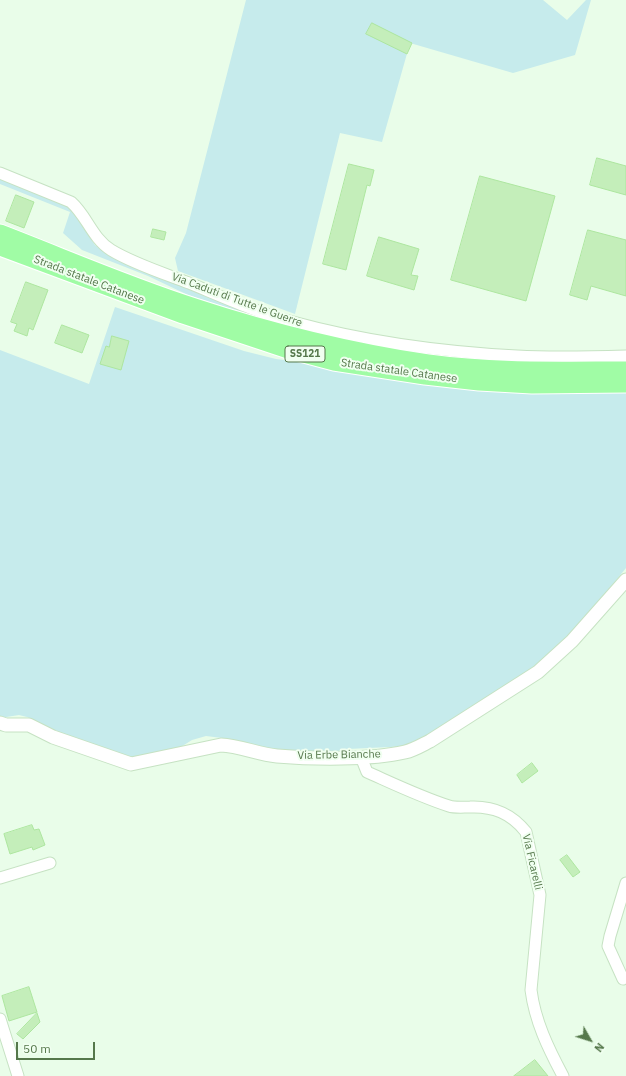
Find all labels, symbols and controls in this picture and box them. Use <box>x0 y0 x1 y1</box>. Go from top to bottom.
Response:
street label: Strada statale Catanese <box>32 253 146 307</box>
street label: Via Caduti di Tutte le Guerre <box>170 270 304 330</box>
road number: SS121 <box>285 346 325 362</box>
street label: Strada statale Catanese <box>340 356 458 386</box>
street label: Via Erbe Bianche <box>297 748 381 762</box>
street label: Via Ficarelli <box>519 833 545 891</box>
north arrow <box>570 1020 610 1060</box>
scale bar <box>18 1034 97 1060</box>
text: N <box>591 1040 607 1055</box>
text: 50 m <box>23 1041 51 1056</box>

